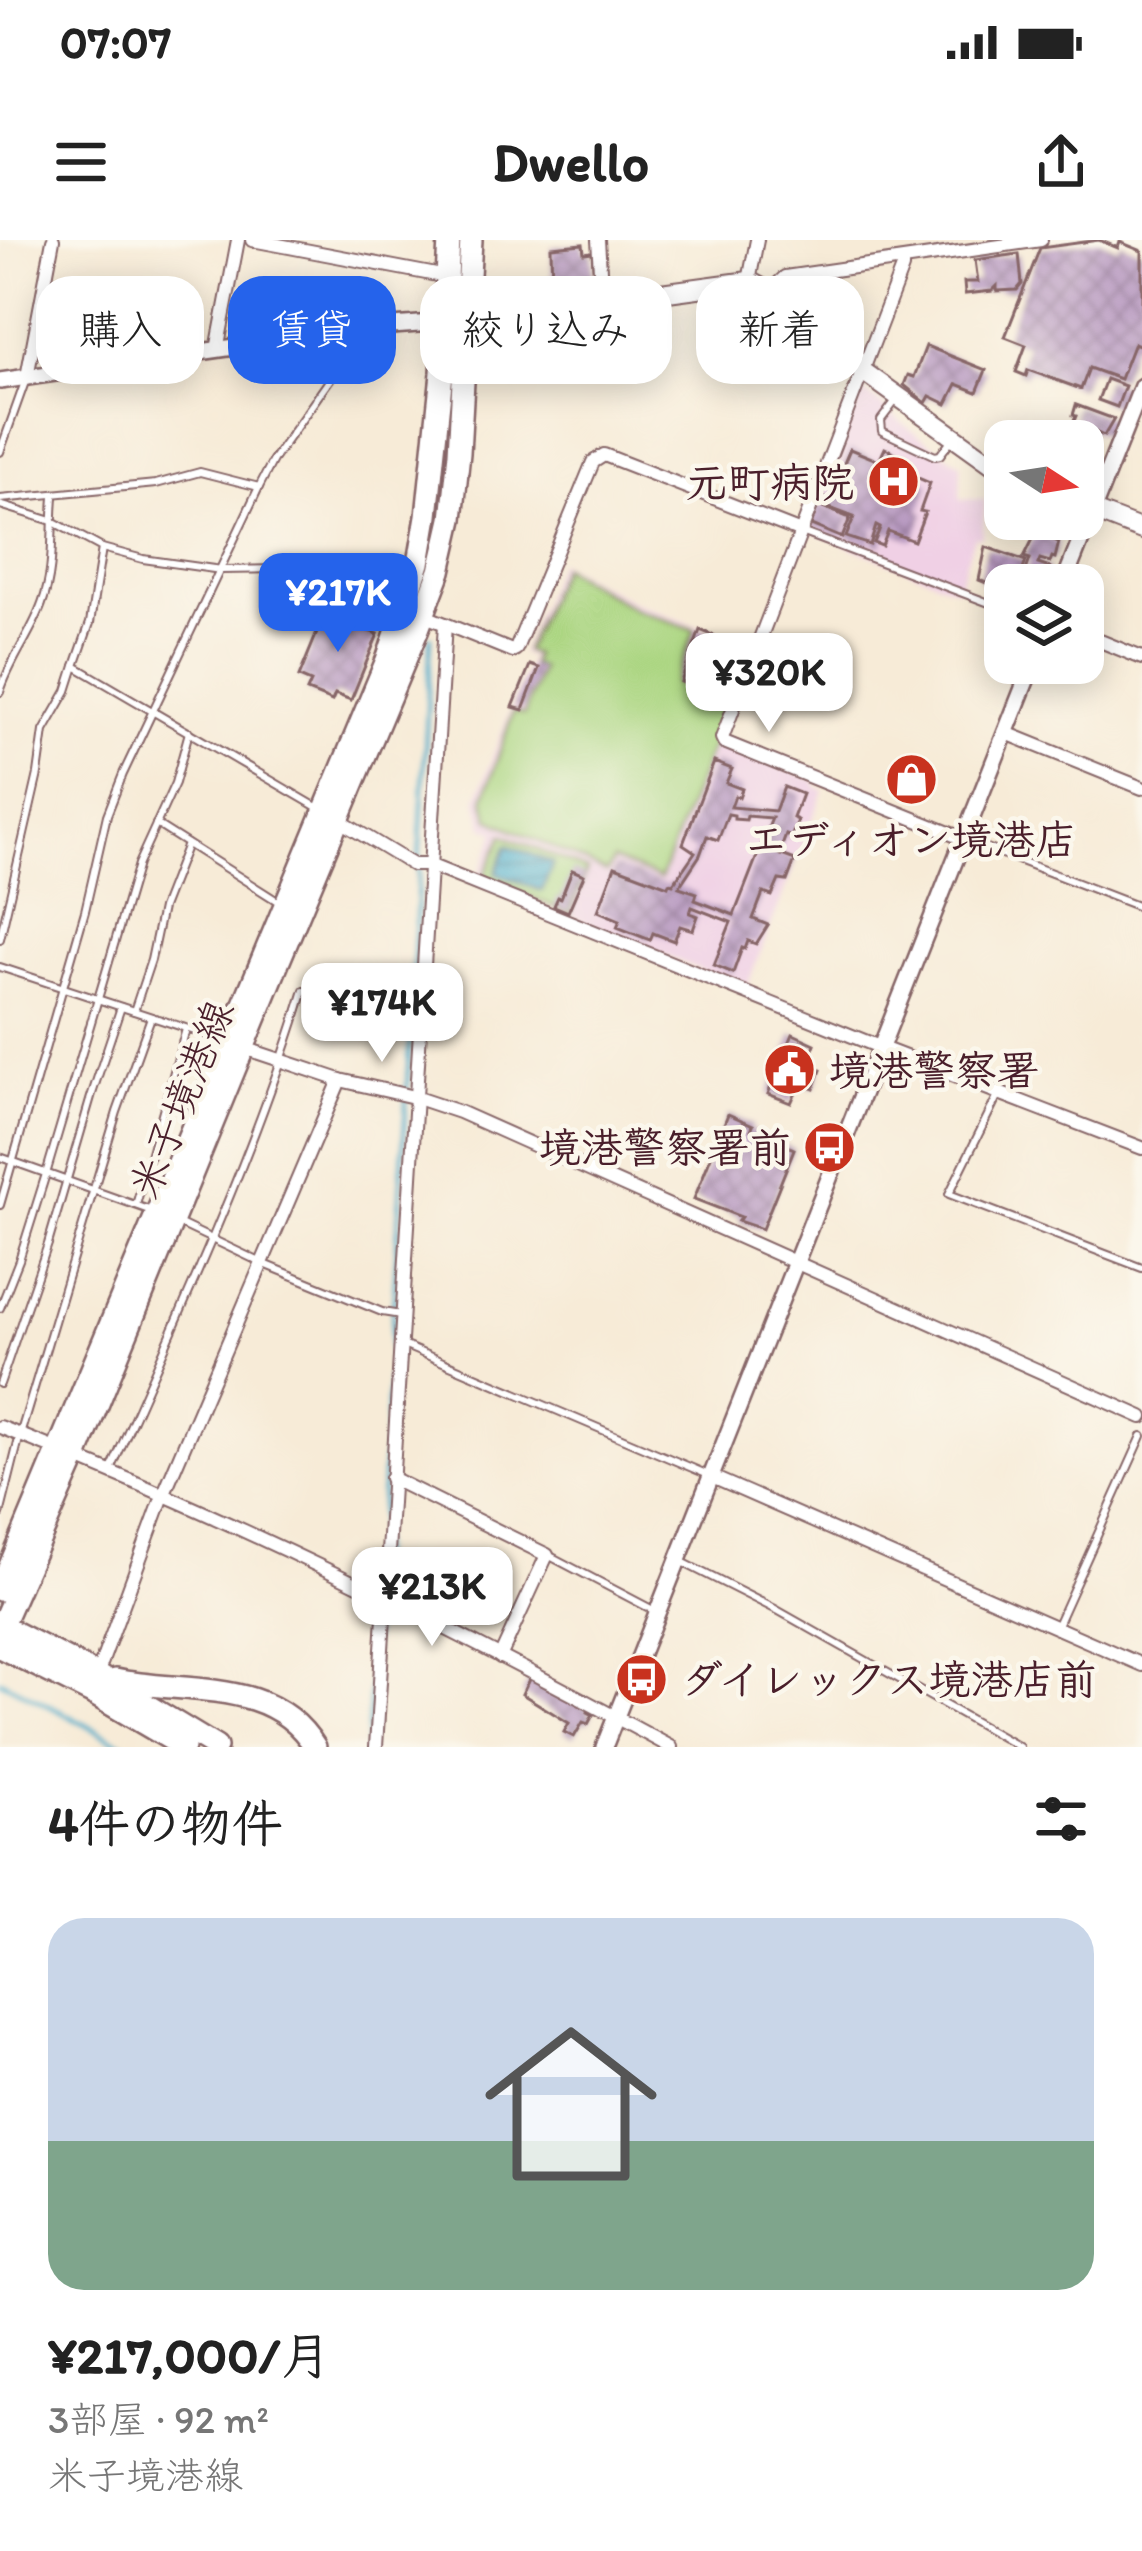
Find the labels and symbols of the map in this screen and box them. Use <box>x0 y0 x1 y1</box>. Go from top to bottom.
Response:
north arrow <box>984 420 1104 540</box>
hospital icon: 元町病院 <box>865 454 921 510</box>
place label: 元町病院 <box>686 457 854 508</box>
pin: ¥217K <box>254 553 422 655</box>
pin: ¥320K <box>685 633 853 735</box>
shop icon: エディオン境港店 <box>883 752 939 808</box>
place label: エディオン境港店 <box>745 814 1077 865</box>
pin: ¥174K <box>298 963 466 1065</box>
street label: 米子境港線 <box>118 992 244 1206</box>
public building icon: 境港警察署 <box>762 1042 818 1098</box>
place label: 境港警察署 <box>829 1045 1039 1096</box>
bus stop icon: 境港警察署前 <box>802 1119 858 1175</box>
place label: 境港警察署前 <box>539 1122 791 1173</box>
pin: ¥213K <box>348 1547 516 1649</box>
bus stop icon: ダイレックス境港店前 <box>614 1651 670 1707</box>
place label: ダイレックス境港店前 <box>681 1654 1097 1705</box>

